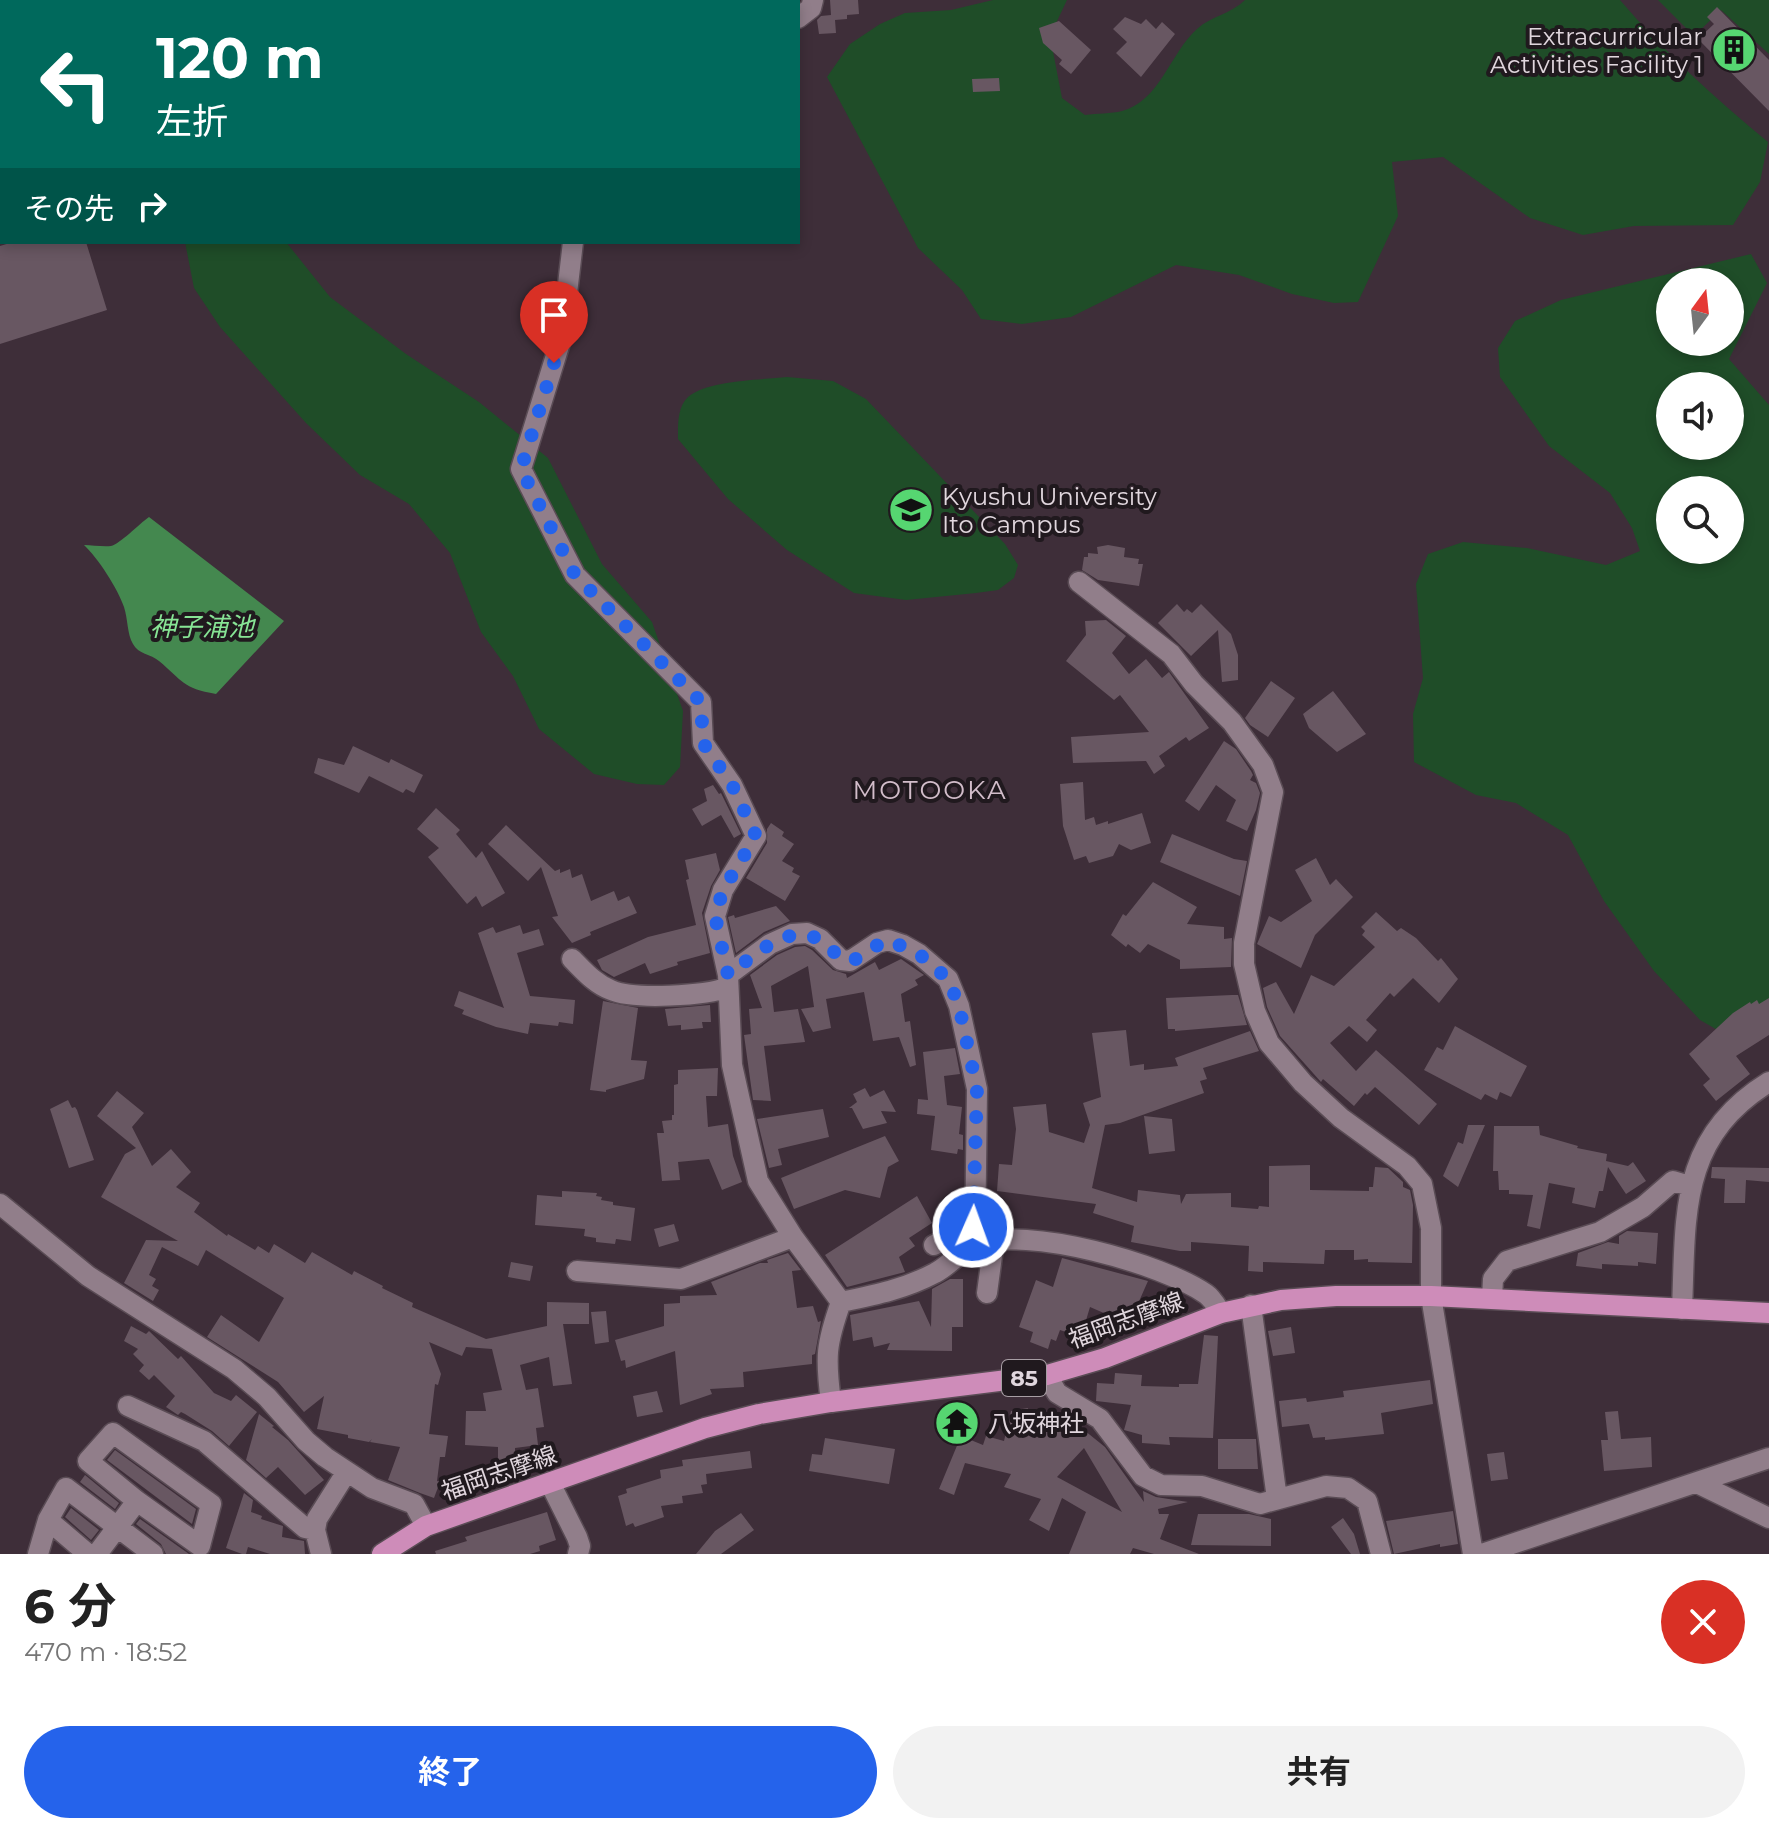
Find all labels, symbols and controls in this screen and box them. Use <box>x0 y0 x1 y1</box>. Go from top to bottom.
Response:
place label: Extracurricular Activities Facility 1 <box>1490 22 1703 79</box>
text: 120 m <box>156 24 324 92</box>
building icon: Extracurricular Activities Facility 1 <box>1710 26 1758 74</box>
icon: left <box>24 32 128 136</box>
text: 左折 <box>156 99 228 143</box>
icon: right <box>130 184 174 228</box>
text: その先 <box>24 190 114 227</box>
north arrow <box>1656 268 1744 356</box>
map controls <box>1656 268 1744 564</box>
pin <box>520 281 588 363</box>
icon: arrive <box>532 293 576 337</box>
button: sound <box>1656 372 1744 460</box>
button: search <box>1656 476 1744 564</box>
place label: Kyushu University Ito Campus <box>942 482 1157 539</box>
school or university icon: Kyushu University Ito Campus <box>887 486 935 534</box>
water label: 神子浦池 <box>150 611 257 643</box>
district label: MOTOOKA <box>852 774 1008 806</box>
position arrow <box>931 1185 1015 1269</box>
street label: 福岡志摩線 <box>1065 1286 1187 1354</box>
road number: 85 <box>1002 1360 1046 1396</box>
temple icon: 八坂神社 <box>933 1399 981 1447</box>
place label: 八坂神社 <box>988 1409 1084 1438</box>
street label: 福岡志摩線 <box>438 1440 560 1506</box>
text: 6 分 <box>24 1577 116 1635</box>
button: close <box>1661 1580 1745 1664</box>
text: 470 m · 18:52 <box>24 1636 187 1668</box>
button: 終了 <box>24 1726 877 1818</box>
button: 共有 <box>893 1726 1745 1818</box>

